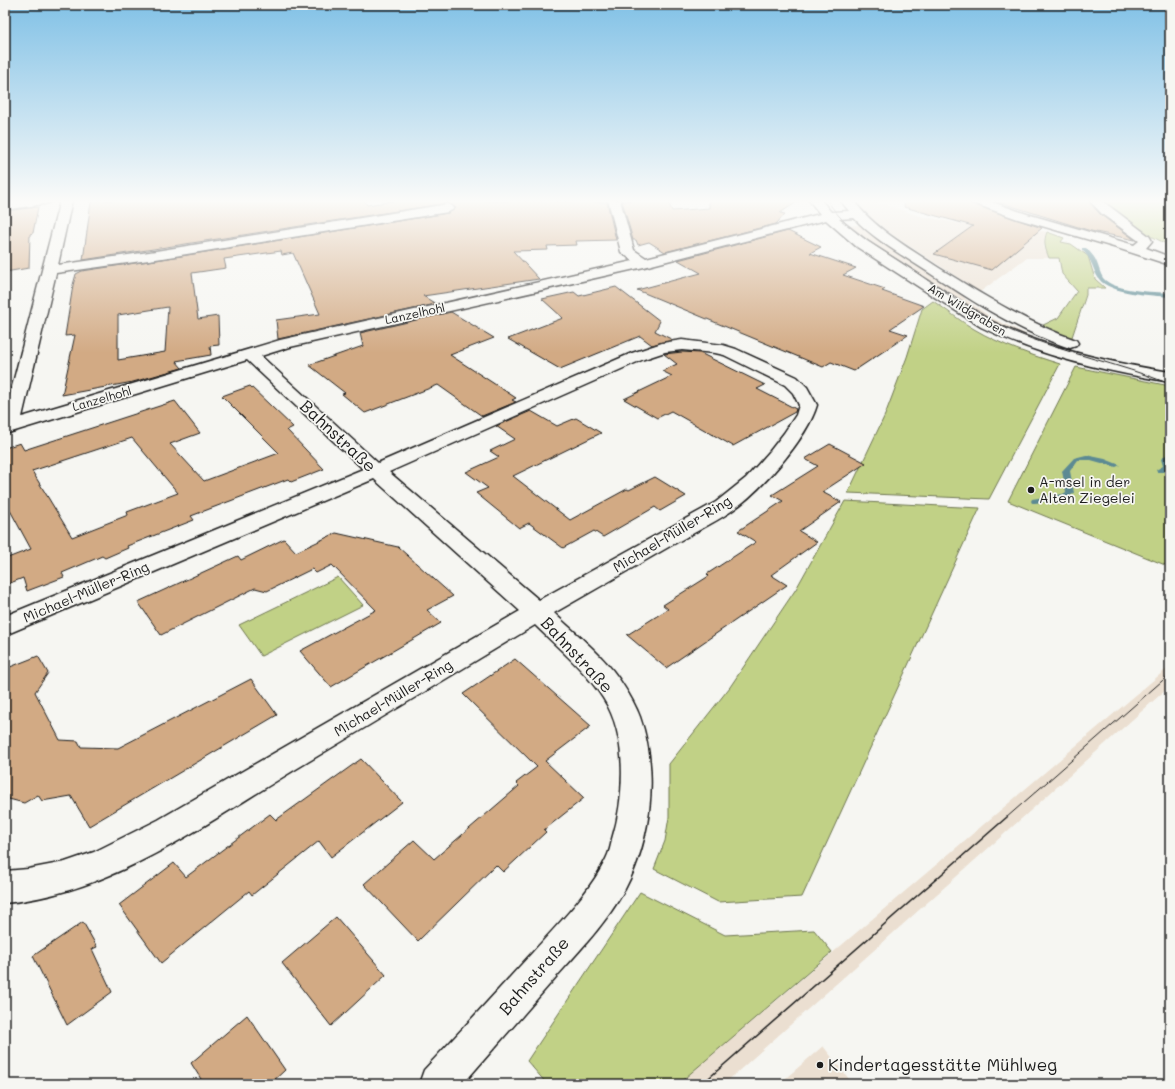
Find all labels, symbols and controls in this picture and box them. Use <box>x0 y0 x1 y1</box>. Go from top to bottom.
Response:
street label: Am Wildgraben <box>925 279 1010 339</box>
street label: Lanzelhohl <box>383 299 446 327</box>
street label: Lanzelhohl <box>70 382 133 414</box>
street label: Bahnstraße <box>296 394 381 476</box>
place label: A-msel in der Alten Ziegelei <box>1039 472 1135 507</box>
marker: A-msel in der Alten Ziegelei <box>1026 485 1036 495</box>
street label: Michael-Müller-Ring <box>609 491 734 576</box>
street label: Michael-Müller-Ring <box>20 556 152 627</box>
street label: Bahnstraße <box>537 612 619 697</box>
street label: Michael-Müller-Ring <box>330 655 455 740</box>
street label: Bahnstraße <box>493 932 573 1019</box>
place label: Kindertagesstätte Mühlweg <box>828 1053 1057 1075</box>
marker: Kindertagesstätte Mühlweg <box>815 1060 825 1070</box>

